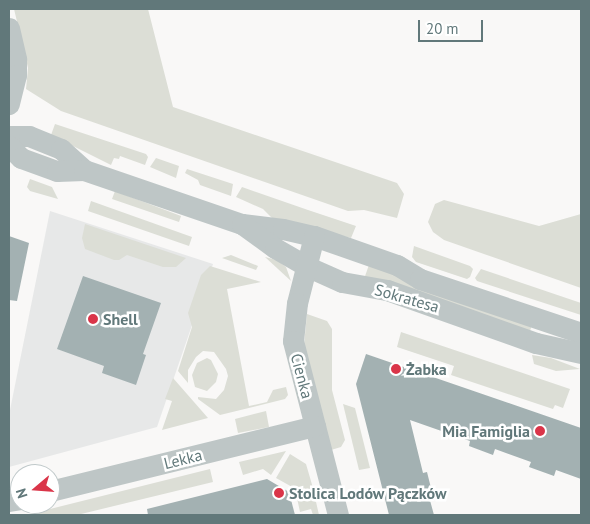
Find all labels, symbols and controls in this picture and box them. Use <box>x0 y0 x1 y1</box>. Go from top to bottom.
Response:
scale bar <box>420 10 485 42</box>
text: 20 m <box>426 19 459 38</box>
street label: Sokratesa <box>373 280 441 316</box>
place label: Shell <box>103 309 138 329</box>
marker: Shell <box>87 313 99 325</box>
street label: Cienka <box>287 351 317 401</box>
place label: Żabka <box>406 359 447 379</box>
marker: Żabka <box>390 363 402 375</box>
place label: Mia Famiglia <box>442 421 530 441</box>
marker: Mia Famiglia <box>534 425 546 437</box>
street label: Lekka <box>162 445 204 473</box>
north arrow <box>10 464 60 514</box>
place label: Stolica Lodów Pączków <box>289 483 447 503</box>
text: N <box>12 486 32 500</box>
marker: Stolica Lodów Pączków <box>273 487 285 499</box>

